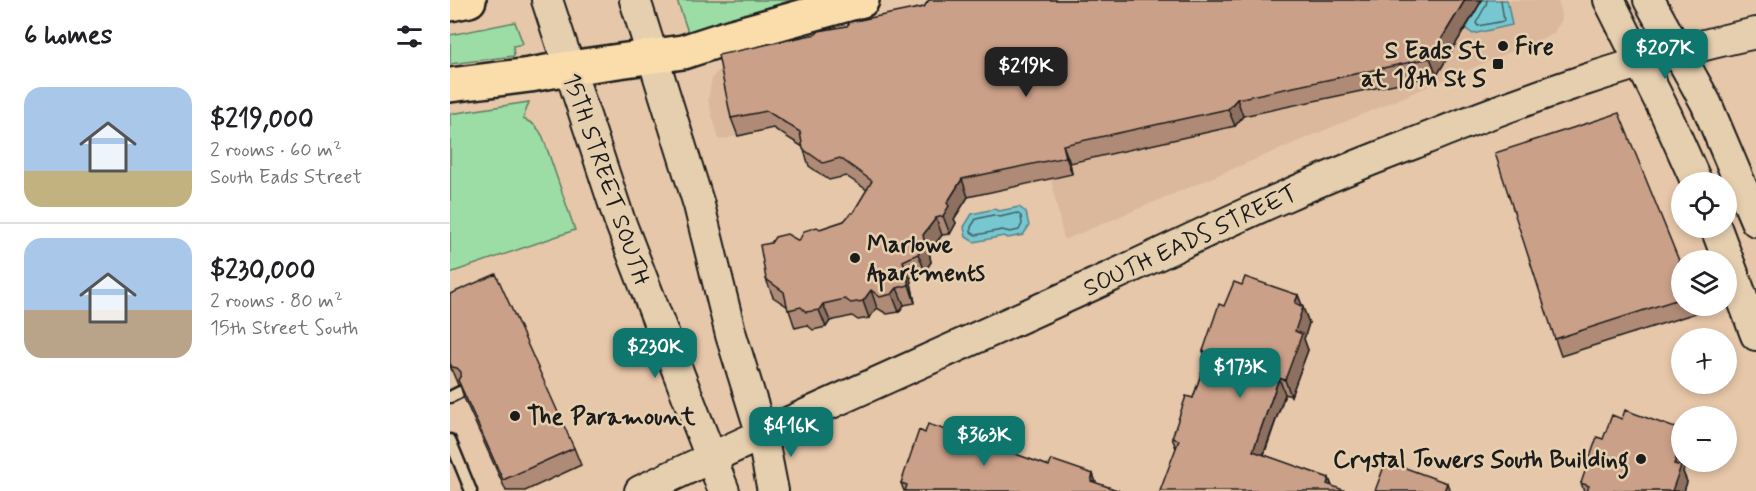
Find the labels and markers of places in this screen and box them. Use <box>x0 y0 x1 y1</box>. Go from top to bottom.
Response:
pin: $207K <box>1623 29 1707 80</box>
place label: Fire <box>1515 32 1554 63</box>
place label: S Eads St at 18th St S <box>1361 36 1487 95</box>
marker: Fire <box>1496 39 1510 53</box>
pin: $219K <box>984 47 1068 98</box>
marker: S Eads St at 18th St S <box>1491 57 1505 71</box>
place label: Marlowe Apartments <box>867 230 986 292</box>
marker: Marlowe Apartments <box>848 251 862 265</box>
pin: $230K <box>613 328 697 379</box>
pin: $173K <box>1198 348 1282 399</box>
place label: The Paramount <box>527 402 696 433</box>
pin: $416K <box>749 407 833 458</box>
marker: The Paramount <box>508 409 522 423</box>
pin: $363K <box>942 416 1026 467</box>
place label: Crystal Towers South Building <box>1333 445 1629 479</box>
marker: Crystal Towers South Building <box>1634 452 1648 466</box>

